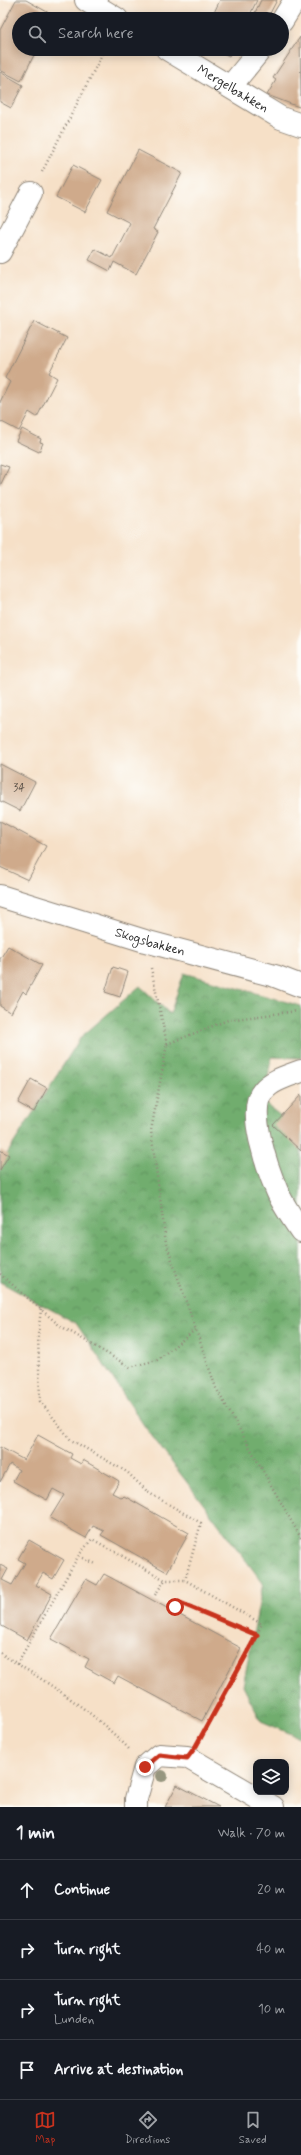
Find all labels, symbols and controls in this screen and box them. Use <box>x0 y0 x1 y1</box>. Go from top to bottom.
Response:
search box <box>12 12 289 56</box>
icon: search <box>26 23 48 45</box>
text: Search here <box>58 24 134 44</box>
street label: Mergelbakken <box>194 61 272 117</box>
house number: 34 <box>13 781 25 795</box>
street label: Skogsbakken <box>113 924 187 960</box>
route start <box>166 1598 184 1616</box>
route end <box>136 1758 154 1776</box>
map controls <box>253 1759 289 1795</box>
button: layers <box>253 1759 289 1795</box>
text: 1 min <box>16 1822 55 1844</box>
text: Walk · 70 m <box>218 1825 285 1842</box>
icon: ahead <box>16 1879 38 1901</box>
text: Continue <box>54 1880 110 1900</box>
text: 20 m <box>257 1881 285 1898</box>
icon: right <box>16 1939 38 1961</box>
text: Turn right <box>54 1940 121 1960</box>
text: 40 m <box>256 1941 285 1958</box>
text: Turn right <box>54 1991 121 2011</box>
icon: right <box>16 1999 38 2021</box>
text: 10 m <box>258 2001 285 2018</box>
text: Lunden <box>54 2011 94 2028</box>
icon: arrive <box>16 2059 38 2081</box>
text: Arrive at destination <box>54 2060 183 2080</box>
tab: Map <box>34 2109 56 2147</box>
tab: Directions <box>125 2109 170 2147</box>
tab: Saved <box>239 2109 267 2147</box>

